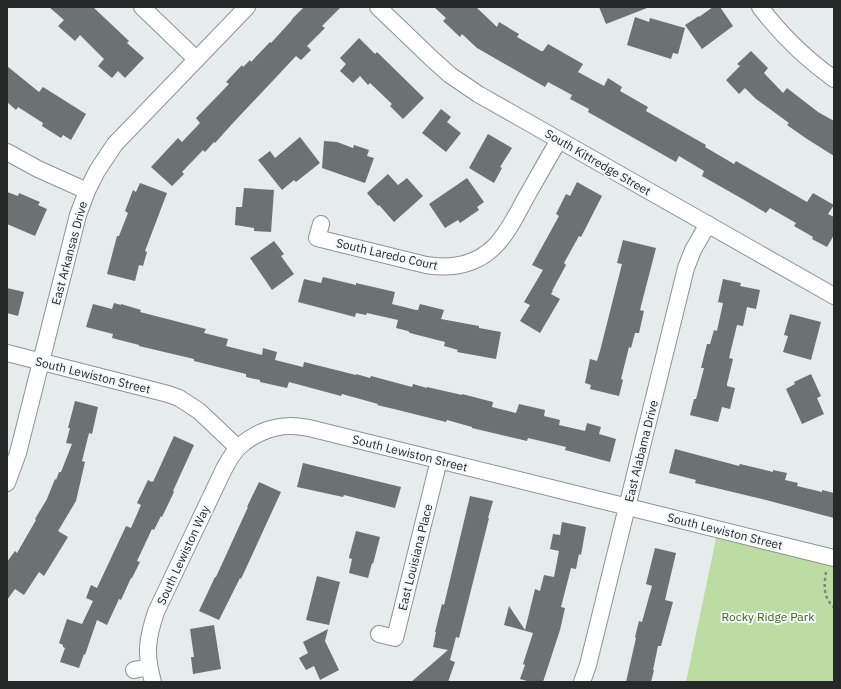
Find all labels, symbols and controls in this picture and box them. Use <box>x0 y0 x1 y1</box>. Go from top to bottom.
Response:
street label: South Kittredge Street <box>542 126 654 198</box>
street label: East Arkansas Drive <box>48 199 90 306</box>
street label: South Laredo Court <box>335 235 439 273</box>
street label: South Lewiston Street <box>34 353 152 397</box>
street label: East Alabama Drive <box>621 398 661 504</box>
street label: South Lewiston Street <box>351 431 469 475</box>
street label: East Louisiana Place <box>394 502 436 612</box>
street label: South Lewiston Way <box>153 503 213 607</box>
street label: South Lewiston Street <box>666 509 784 553</box>
park label: Rocky Ridge Park <box>721 609 815 624</box>

